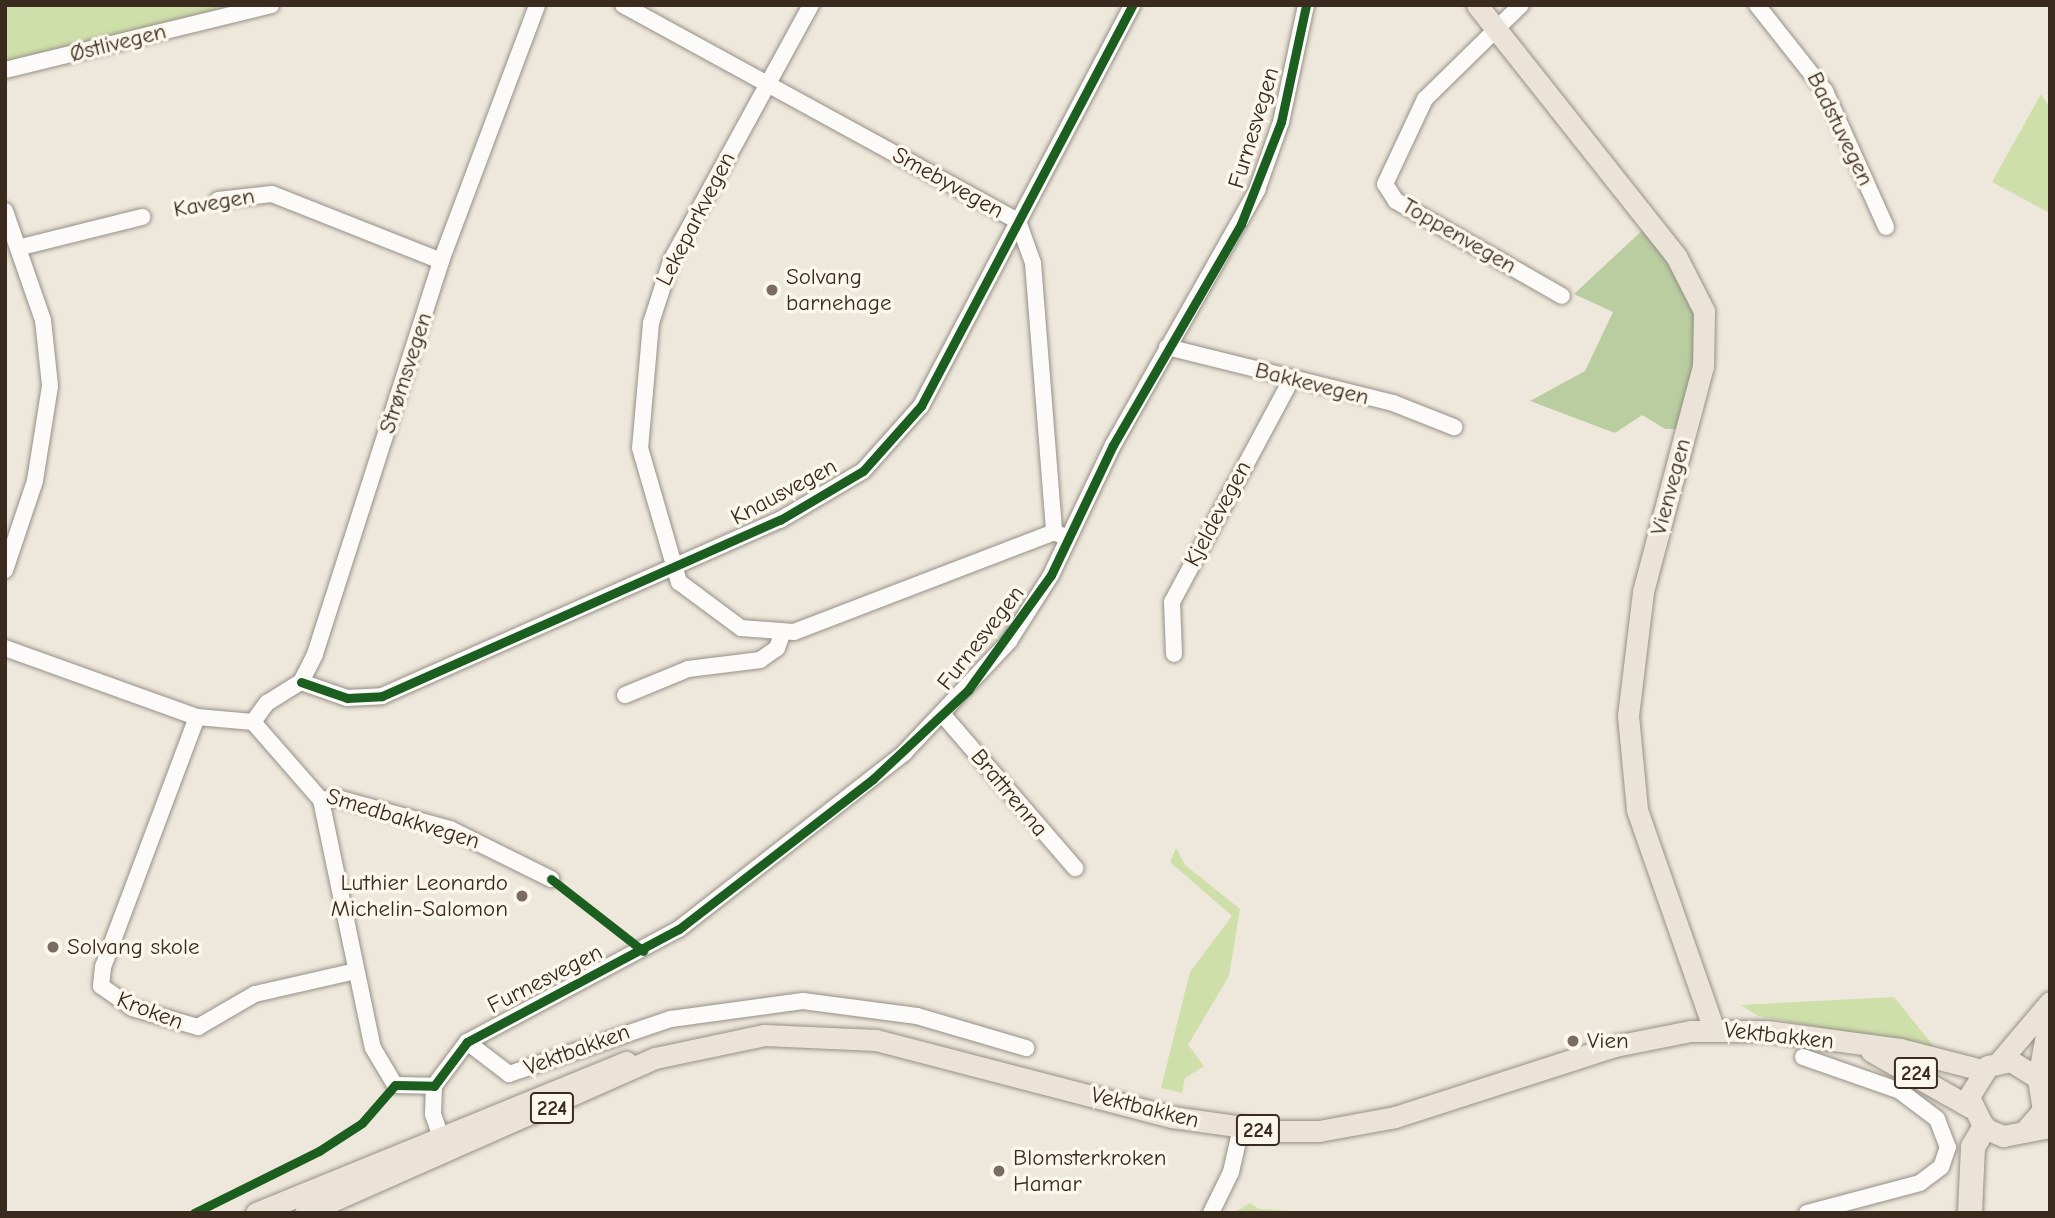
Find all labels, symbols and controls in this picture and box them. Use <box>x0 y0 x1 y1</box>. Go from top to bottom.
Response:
street label: Østlivegen <box>67 18 169 68</box>
street label: Furnesvegen <box>1223 64 1285 192</box>
street label: Badstuvegen <box>1801 68 1879 190</box>
street label: Smebyvegen <box>888 141 1008 225</box>
street label: Lekeparkvegen <box>651 148 741 290</box>
street label: Kavegen <box>171 182 257 224</box>
street label: Toppenvegen <box>1397 192 1521 280</box>
place label: Solvang barnehage <box>786 263 891 317</box>
marker: Solvang barnehage <box>764 282 780 298</box>
street label: Strømsvegen <box>373 309 439 437</box>
street label: Bakkevegen <box>1252 357 1372 411</box>
street label: Vienvegen <box>1645 436 1697 538</box>
street label: Knausvegen <box>726 453 842 531</box>
street label: Kjeldevegen <box>1179 456 1257 572</box>
street label: Furnesvegen <box>932 580 1030 696</box>
street label: Brattrenna <box>965 744 1053 842</box>
street label: Smedbakkvegen <box>323 783 483 855</box>
place label: Luthier Leonardo Michelin-Salomon <box>331 869 508 923</box>
marker: Luthier Leonardo Michelin-Salomon <box>514 888 530 904</box>
place label: Solvang skole <box>67 933 199 961</box>
street label: Furnesvegen <box>483 938 607 1020</box>
marker: Solvang skole <box>45 939 61 955</box>
street label: Kroken <box>113 986 187 1036</box>
street label: Vektbakken <box>1723 1017 1835 1055</box>
street label: Vektbakken <box>520 1018 634 1082</box>
place label: Vien <box>1587 1027 1629 1055</box>
marker: Vien <box>1565 1033 1581 1049</box>
road number: 224 <box>1893 1056 1939 1090</box>
street label: Vektbakken <box>1088 1081 1202 1135</box>
road number: 224 <box>529 1090 575 1126</box>
road number: 224 <box>1235 1112 1281 1148</box>
place label: Blomsterkroken Hamar <box>1013 1144 1167 1198</box>
marker: Blomsterkroken Hamar <box>991 1163 1007 1179</box>

